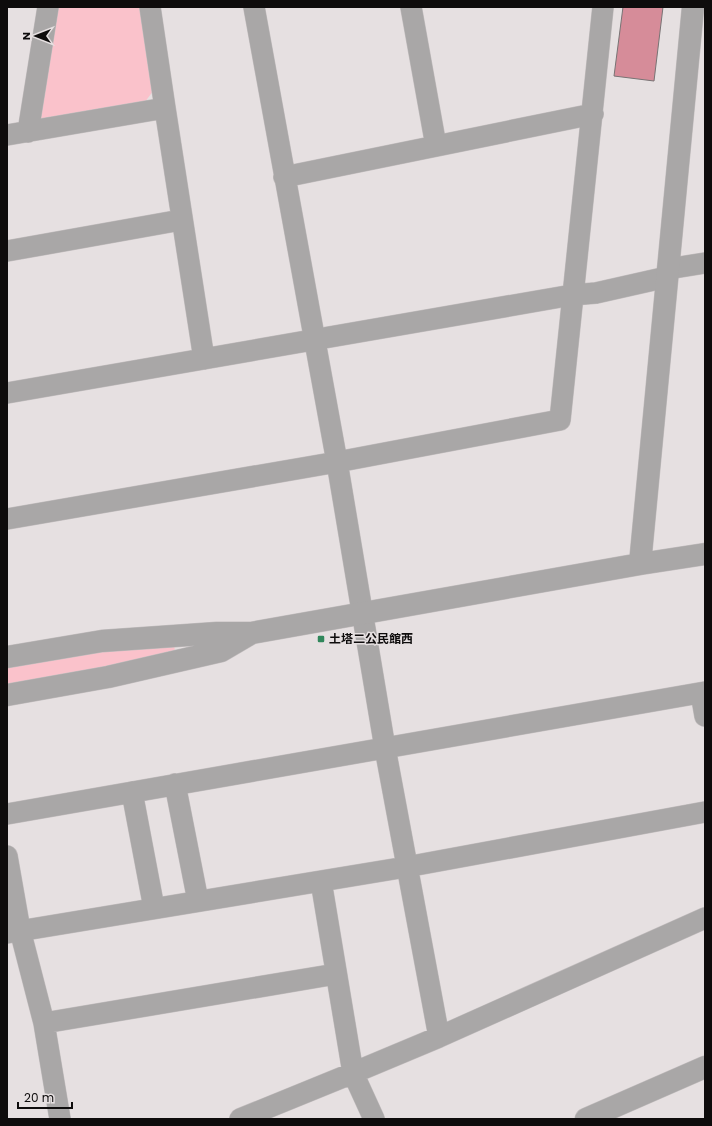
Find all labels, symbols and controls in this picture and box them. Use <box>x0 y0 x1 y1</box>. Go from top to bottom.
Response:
north arrow <box>16 16 56 56</box>
text: N <box>18 32 34 40</box>
place label: 土塔二公民館西 <box>329 630 413 647</box>
marker: 土塔二公民館西 <box>316 634 326 644</box>
scale bar <box>18 1084 72 1110</box>
text: 20 m <box>24 1089 54 1106</box>

